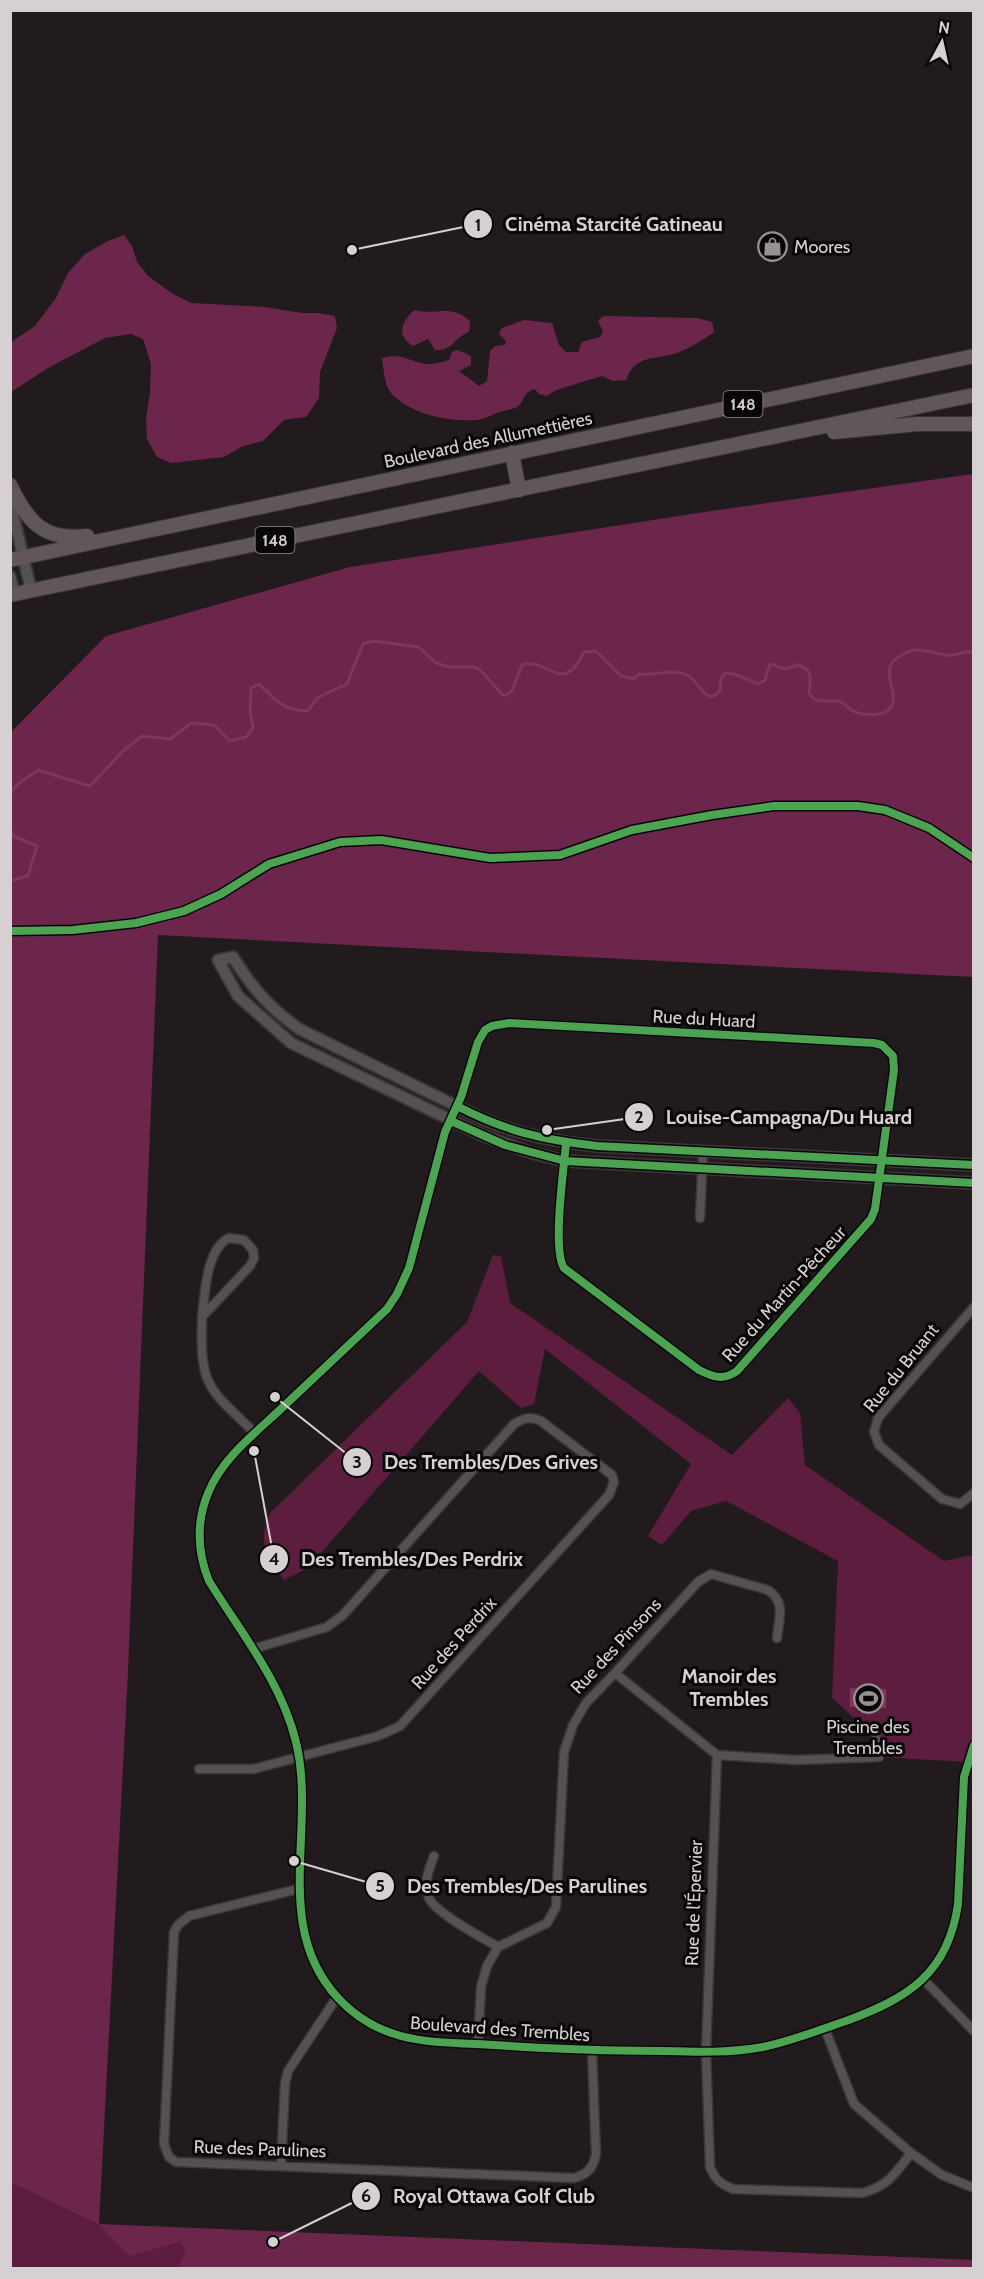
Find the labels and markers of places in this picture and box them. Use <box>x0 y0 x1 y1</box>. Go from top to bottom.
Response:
callout: Cinéma Starcité Gatineau <box>463 205 735 243</box>
shop icon: Moores <box>757 231 789 263</box>
place label: Moores <box>794 236 850 258</box>
callout: Louise-Campagna/Du Huard <box>624 1098 924 1136</box>
callout: Des Trembles/Des Grives <box>342 1443 610 1481</box>
callout: Des Trembles/Des Perdrix <box>259 1540 535 1578</box>
sports icon: Piscine des Trembles <box>852 1682 884 1714</box>
place label: Piscine des Trembles <box>826 1716 910 1759</box>
callout: Des Trembles/Des Parulines <box>365 1867 659 1905</box>
callout: Royal Ottawa Golf Club <box>351 2177 607 2215</box>

